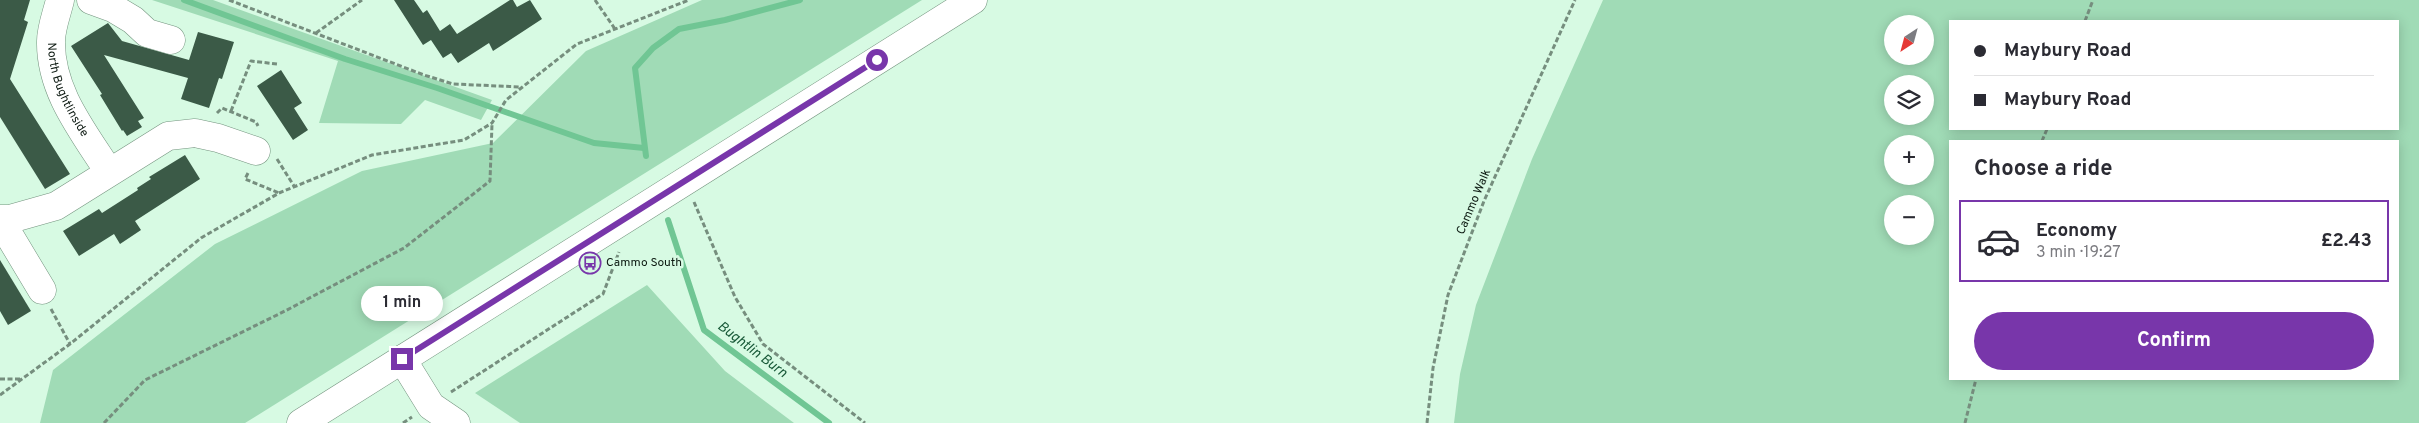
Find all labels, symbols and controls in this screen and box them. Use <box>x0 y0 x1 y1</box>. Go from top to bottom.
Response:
north arrow <box>1884 15 1934 65</box>
map controls <box>1884 15 1934 245</box>
text: Maybury Road <box>2004 39 2132 63</box>
street label: North Bughtlinside <box>43 42 92 140</box>
route start <box>866 49 888 71</box>
button: layers <box>1884 75 1934 125</box>
text: Maybury Road <box>2004 88 2132 112</box>
button: + <box>1884 135 1934 185</box>
text: Choose a ride <box>1974 156 2112 183</box>
street label: Cammo Walk <box>1453 167 1495 237</box>
button: − <box>1884 195 1934 245</box>
icon: car <box>1976 219 2021 264</box>
text: Economy <box>2036 219 2117 243</box>
text: £2.43 <box>2321 229 2372 253</box>
text: 3 min · 19:27 <box>2036 243 2121 263</box>
bus stop icon: Cammo South <box>578 251 602 275</box>
place label: Cammo South <box>606 255 682 271</box>
callout: 1 min <box>361 286 443 322</box>
text: 1 min <box>383 293 421 313</box>
button: Confirm <box>1974 312 2374 370</box>
water label: Bughtlin Burn <box>714 318 791 382</box>
route end <box>391 348 413 370</box>

